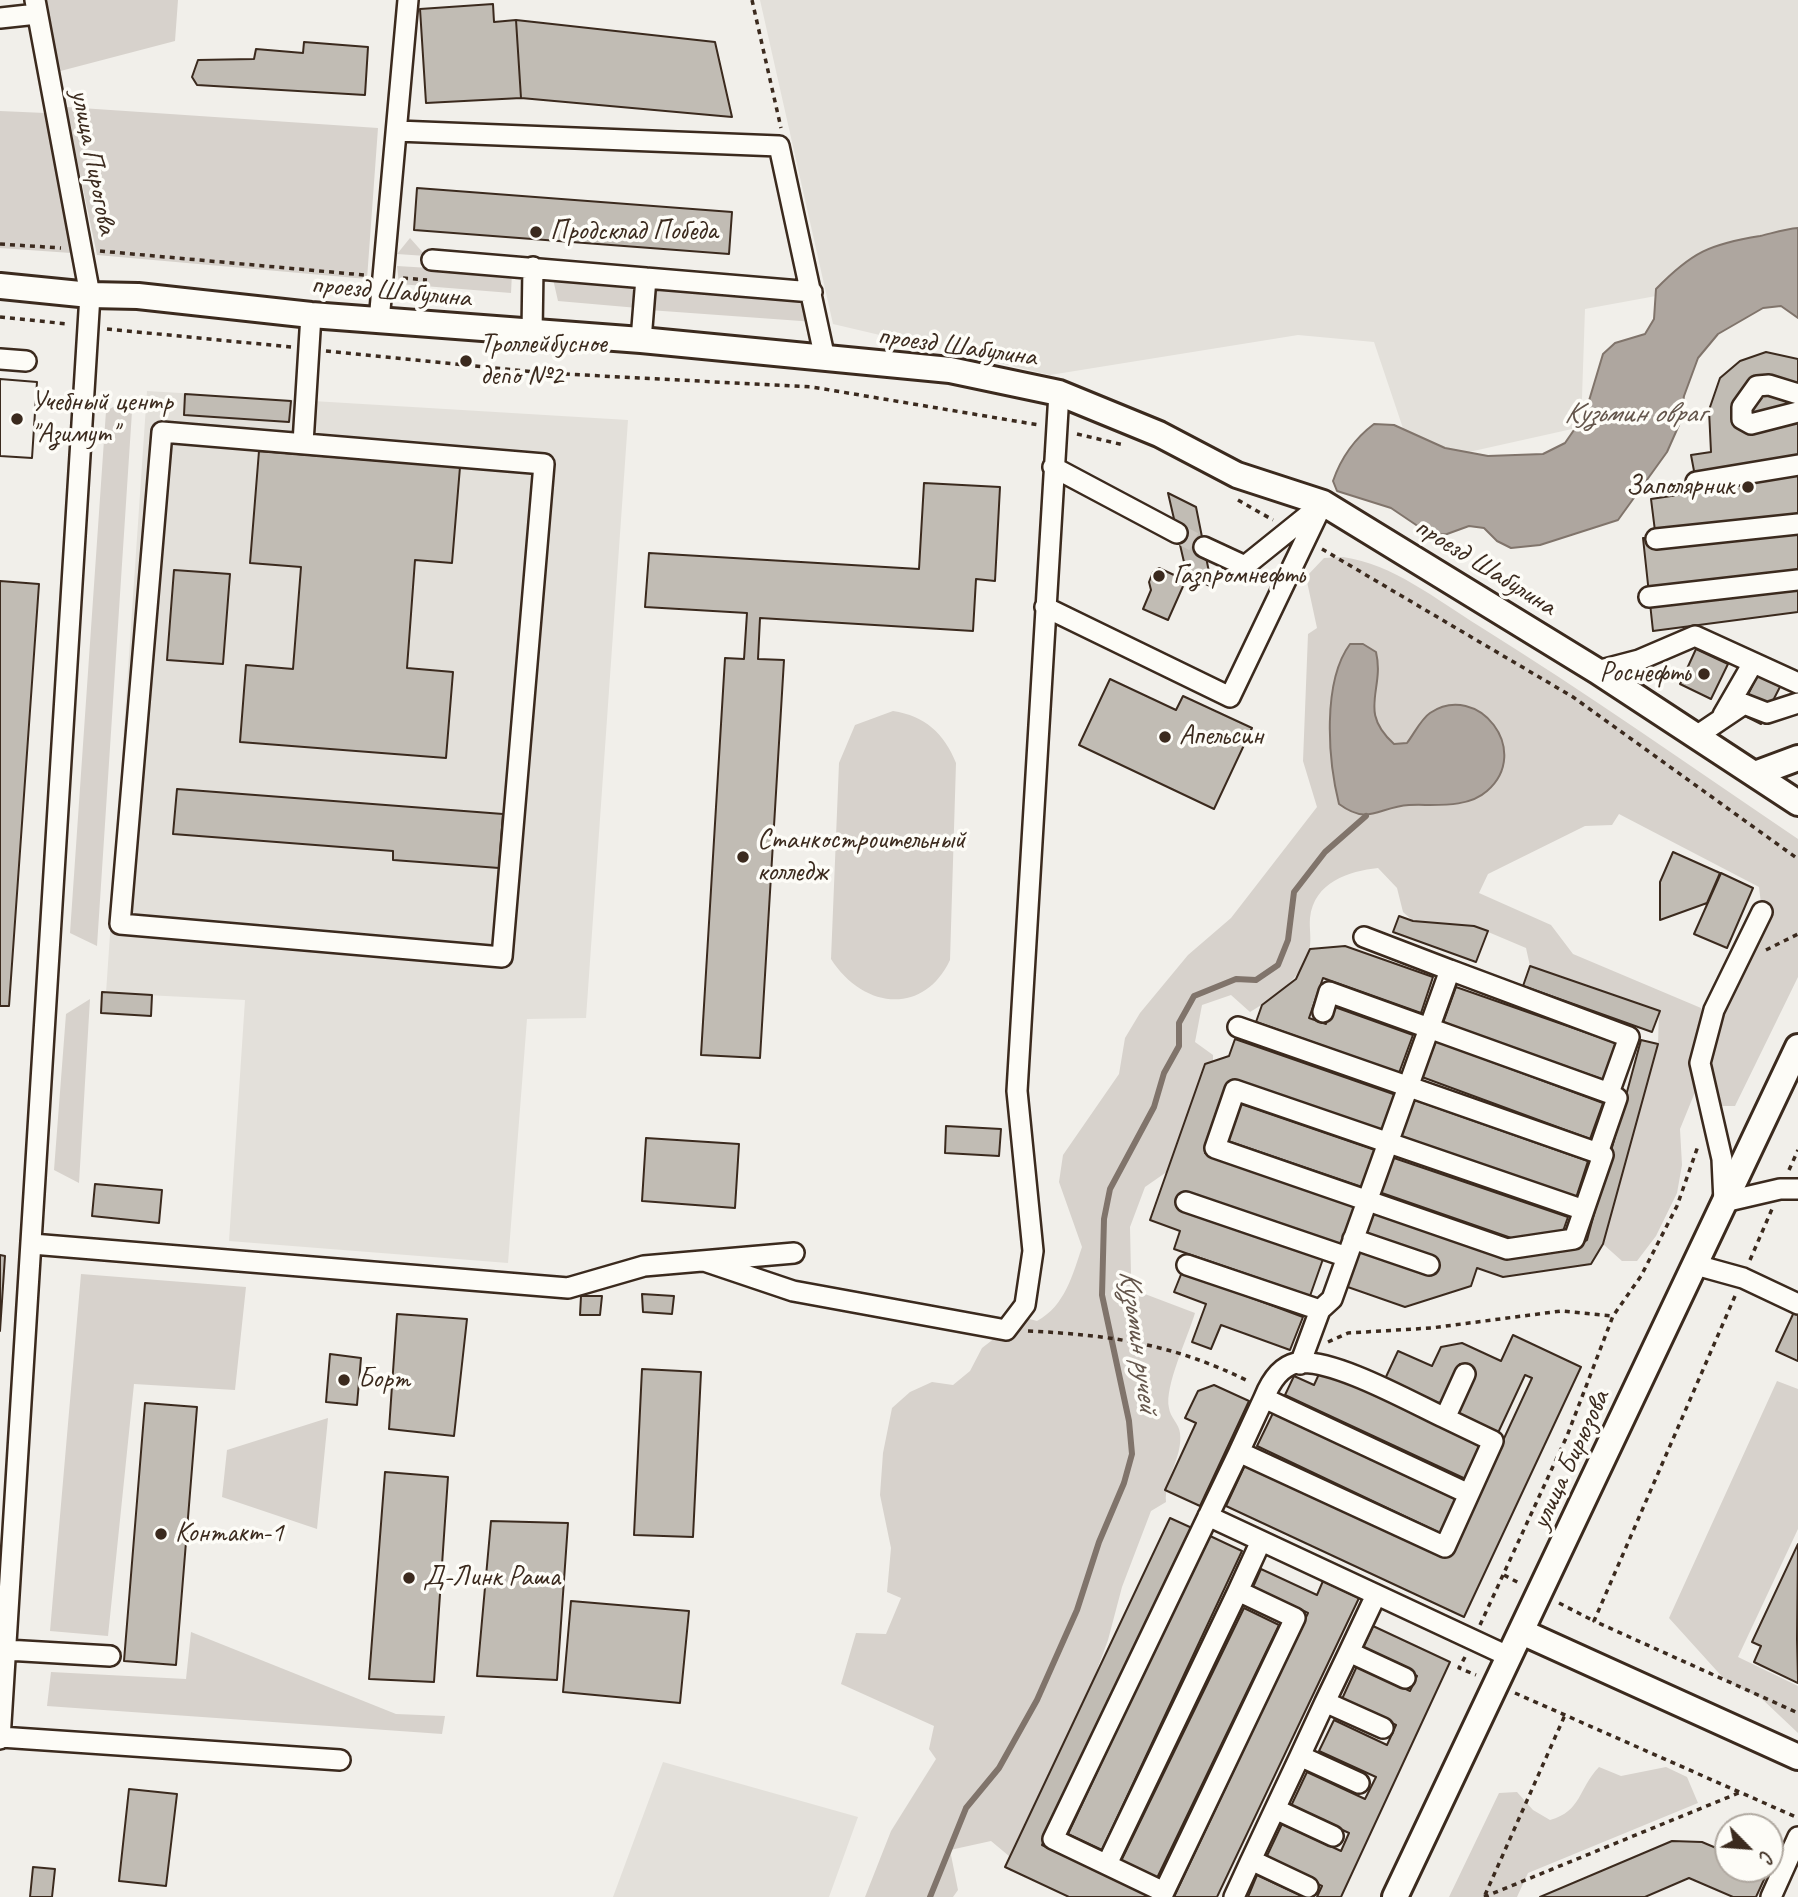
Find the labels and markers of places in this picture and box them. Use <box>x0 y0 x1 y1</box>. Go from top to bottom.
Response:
place label: Продсклад Победа <box>550 215 717 249</box>
marker: Продсклад Победа <box>528 224 544 240</box>
place label: Троллейбусное депо №2 <box>480 328 607 394</box>
marker: Троллейбусное депо №2 <box>458 353 474 369</box>
place label: Учебный центр "Азимут" <box>31 386 173 452</box>
marker: Учебный центр "Азимут" <box>9 411 25 427</box>
place label: Заполярник <box>1626 470 1734 504</box>
marker: Заполярник <box>1740 479 1756 495</box>
place label: Газпромнефть <box>1173 559 1305 593</box>
marker: Газпромнефть <box>1151 568 1167 584</box>
place label: Роснефть <box>1599 657 1690 691</box>
marker: Роснефть <box>1696 666 1712 682</box>
place label: Апельсин <box>1179 720 1263 754</box>
marker: Апельсин <box>1157 729 1173 745</box>
place label: Станкостроительный колледж <box>757 824 965 890</box>
marker: Станкостроительный колледж <box>735 849 751 865</box>
place label: Борт <box>358 1363 410 1397</box>
marker: Борт <box>336 1372 352 1388</box>
place label: Контакт-1 <box>175 1517 284 1551</box>
marker: Контакт-1 <box>153 1526 169 1542</box>
place label: Д-Линк Раша <box>423 1561 560 1595</box>
marker: Д-Линк Раша <box>401 1570 417 1586</box>

